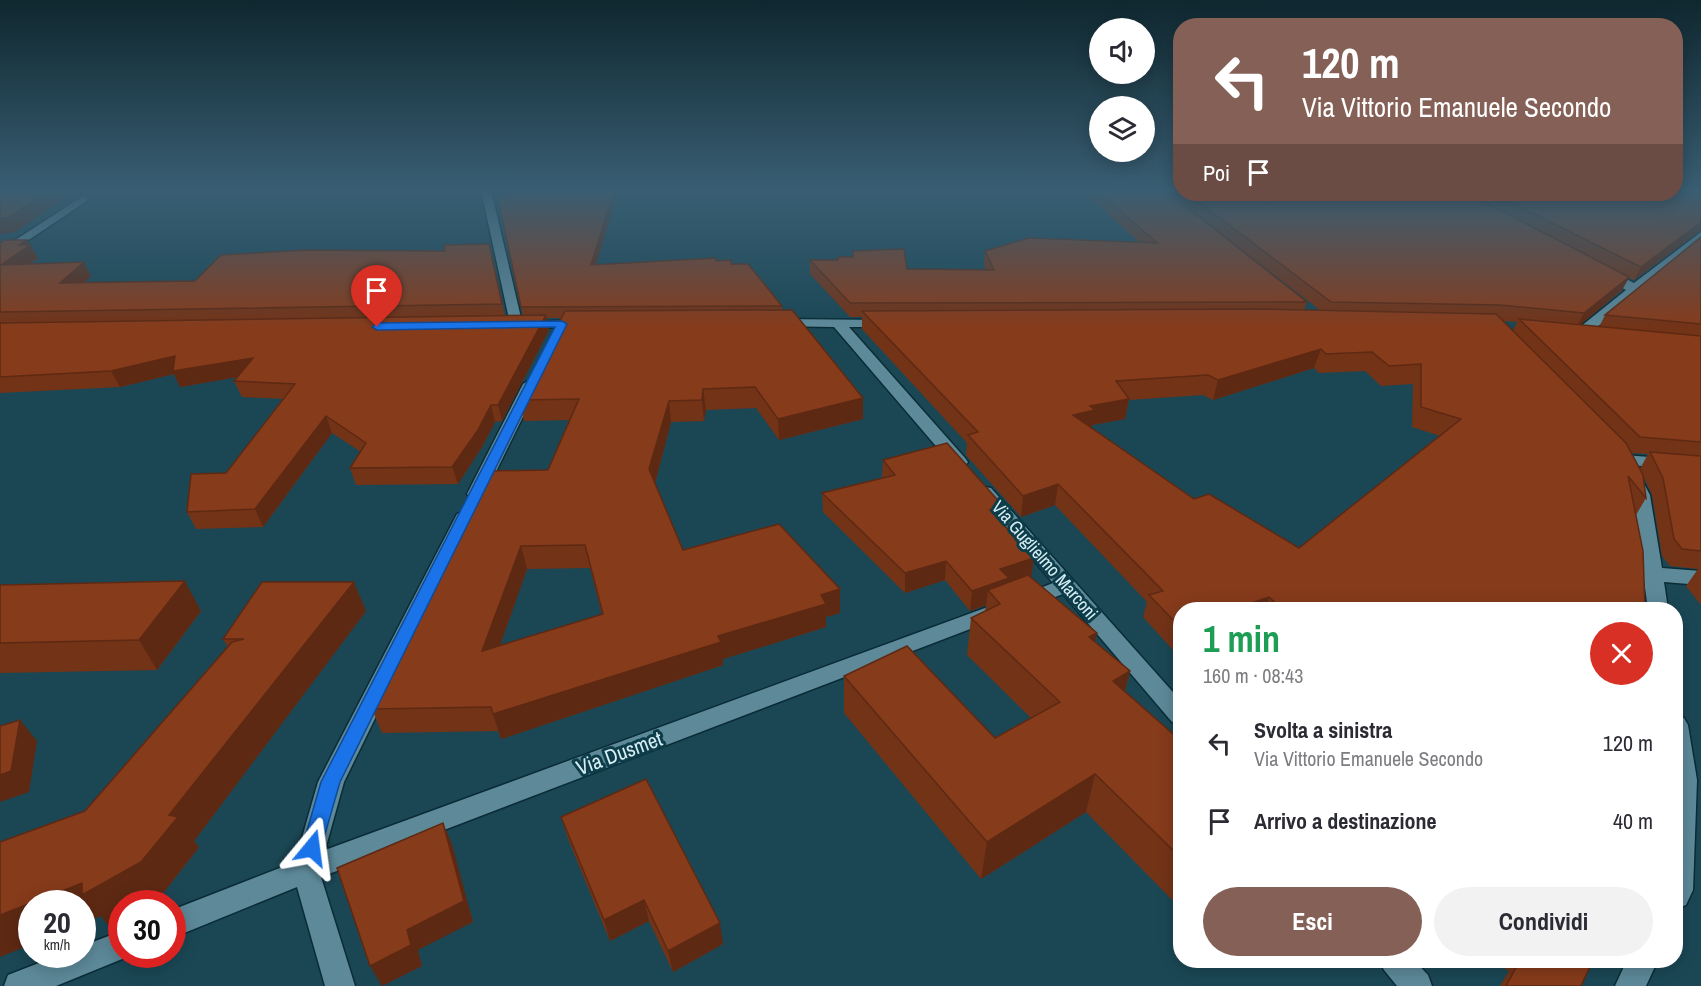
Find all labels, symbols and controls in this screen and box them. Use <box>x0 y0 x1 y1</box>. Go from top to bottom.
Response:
map controls <box>1089 18 1155 162</box>
button: sound <box>1089 18 1155 84</box>
text: 120 m <box>1302 35 1400 91</box>
icon: left <box>1203 42 1281 120</box>
text: Via Vittorio Emanuele Secondo <box>1302 89 1611 125</box>
button: layers <box>1089 96 1155 162</box>
icon: arrive <box>1242 156 1275 189</box>
text: Poi <box>1203 158 1230 188</box>
pin <box>351 265 402 327</box>
icon: arrive <box>360 274 393 307</box>
street label: Via Guglielmo Marconi <box>986 495 1104 625</box>
text: 1 min <box>1203 615 1280 663</box>
button: close <box>1590 622 1653 685</box>
text: 160 m · 08:43 <box>1203 662 1303 689</box>
text: Svolta a sinistra <box>1254 715 1392 745</box>
street label: Via Dusmet <box>572 724 666 782</box>
icon: left <box>1203 727 1236 760</box>
text: 120 m <box>1603 728 1653 758</box>
text: Via Vittorio Emanuele Secondo <box>1254 745 1483 772</box>
icon: arrive <box>1203 805 1236 838</box>
text: Arrivo a destinazione <box>1254 806 1436 836</box>
text: 40 m <box>1613 806 1653 836</box>
position arrow <box>280 816 344 880</box>
button: Esci <box>1203 887 1422 956</box>
button: Condividi <box>1434 887 1653 956</box>
speed limit sign: 30 <box>108 890 186 968</box>
text: 20 <box>43 902 71 942</box>
text: km/h <box>44 934 70 955</box>

